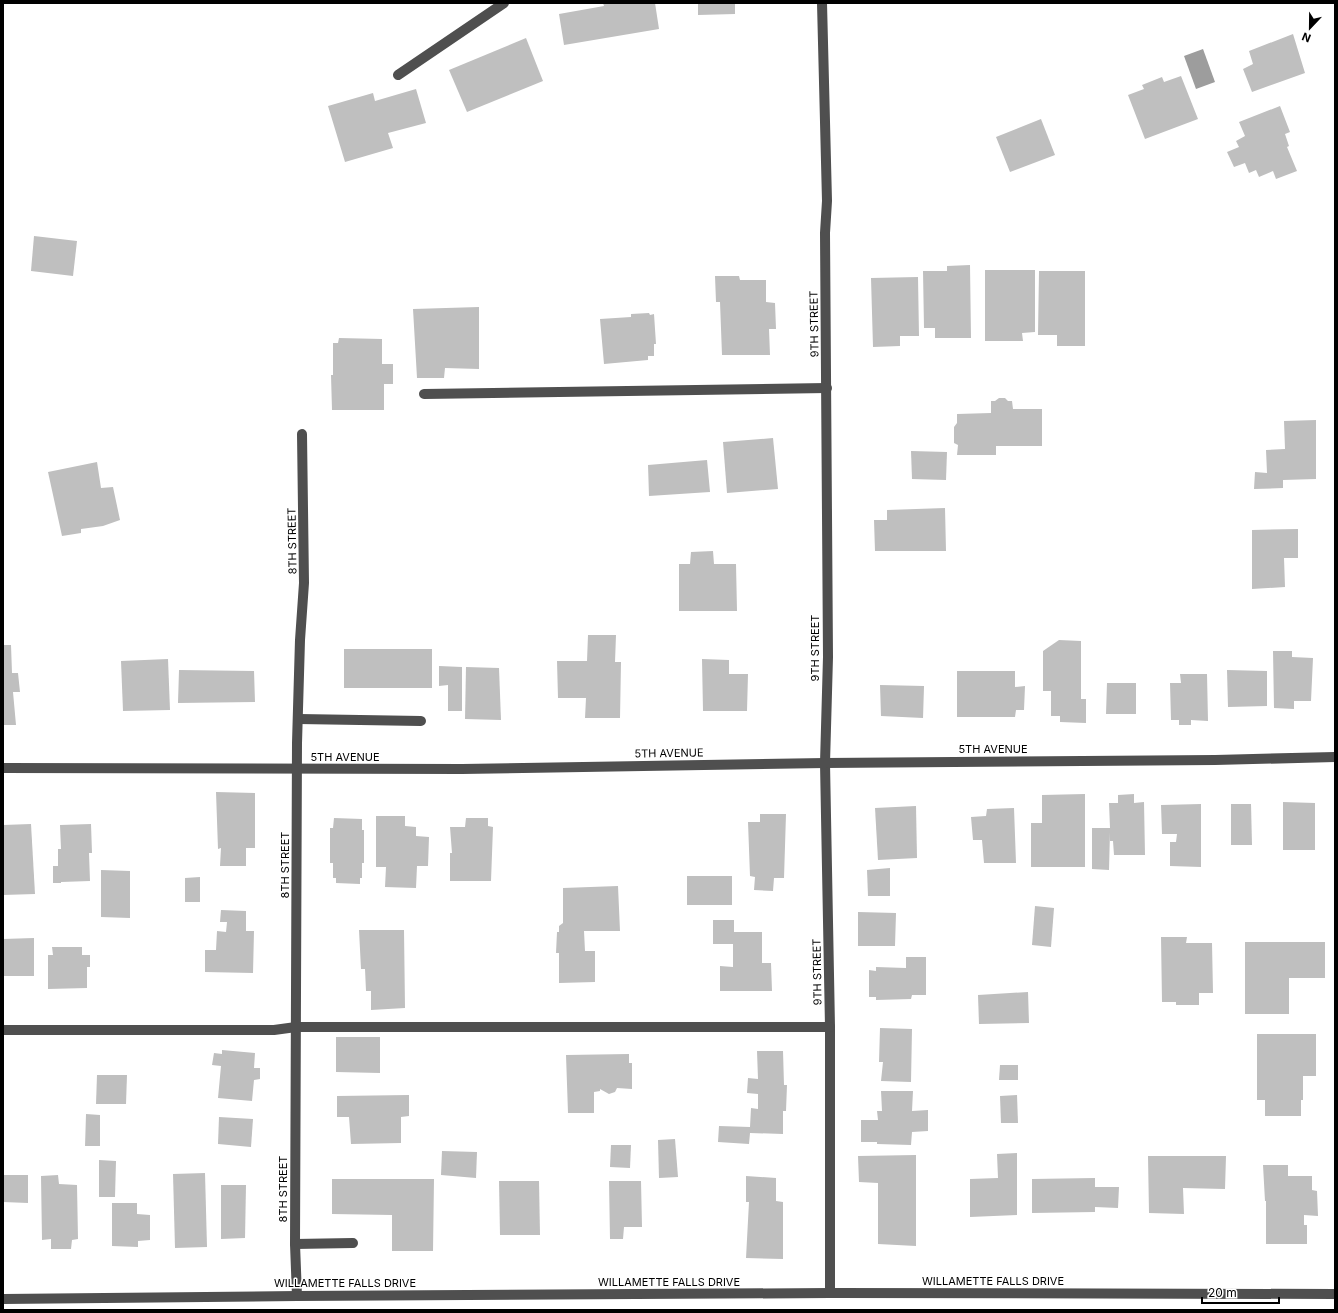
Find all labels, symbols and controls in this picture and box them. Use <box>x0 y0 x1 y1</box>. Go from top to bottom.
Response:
north arrow <box>1290 8 1330 48</box>
text: N <box>1300 29 1313 45</box>
street label: 9TH STREET <box>806 291 822 357</box>
street label: 8TH STREET <box>284 508 300 574</box>
street label: 9TH STREET <box>808 615 822 681</box>
street label: 5TH AVENUE <box>958 742 1028 756</box>
street label: 5TH AVENUE <box>634 745 704 761</box>
street label: 5TH AVENUE <box>310 750 380 764</box>
street label: 8TH STREET <box>278 832 292 898</box>
street label: 9TH STREET <box>809 939 825 1005</box>
street label: 8TH STREET <box>276 1156 290 1222</box>
street label: WILLAMETTE FALLS DRIVE <box>922 1274 1064 1288</box>
street label: WILLAMETTE FALLS DRIVE <box>598 1275 740 1289</box>
street label: WILLAMETTE FALLS DRIVE <box>274 1276 416 1290</box>
scale bar <box>1202 1279 1279 1305</box>
text: 20 m <box>1208 1285 1237 1300</box>

